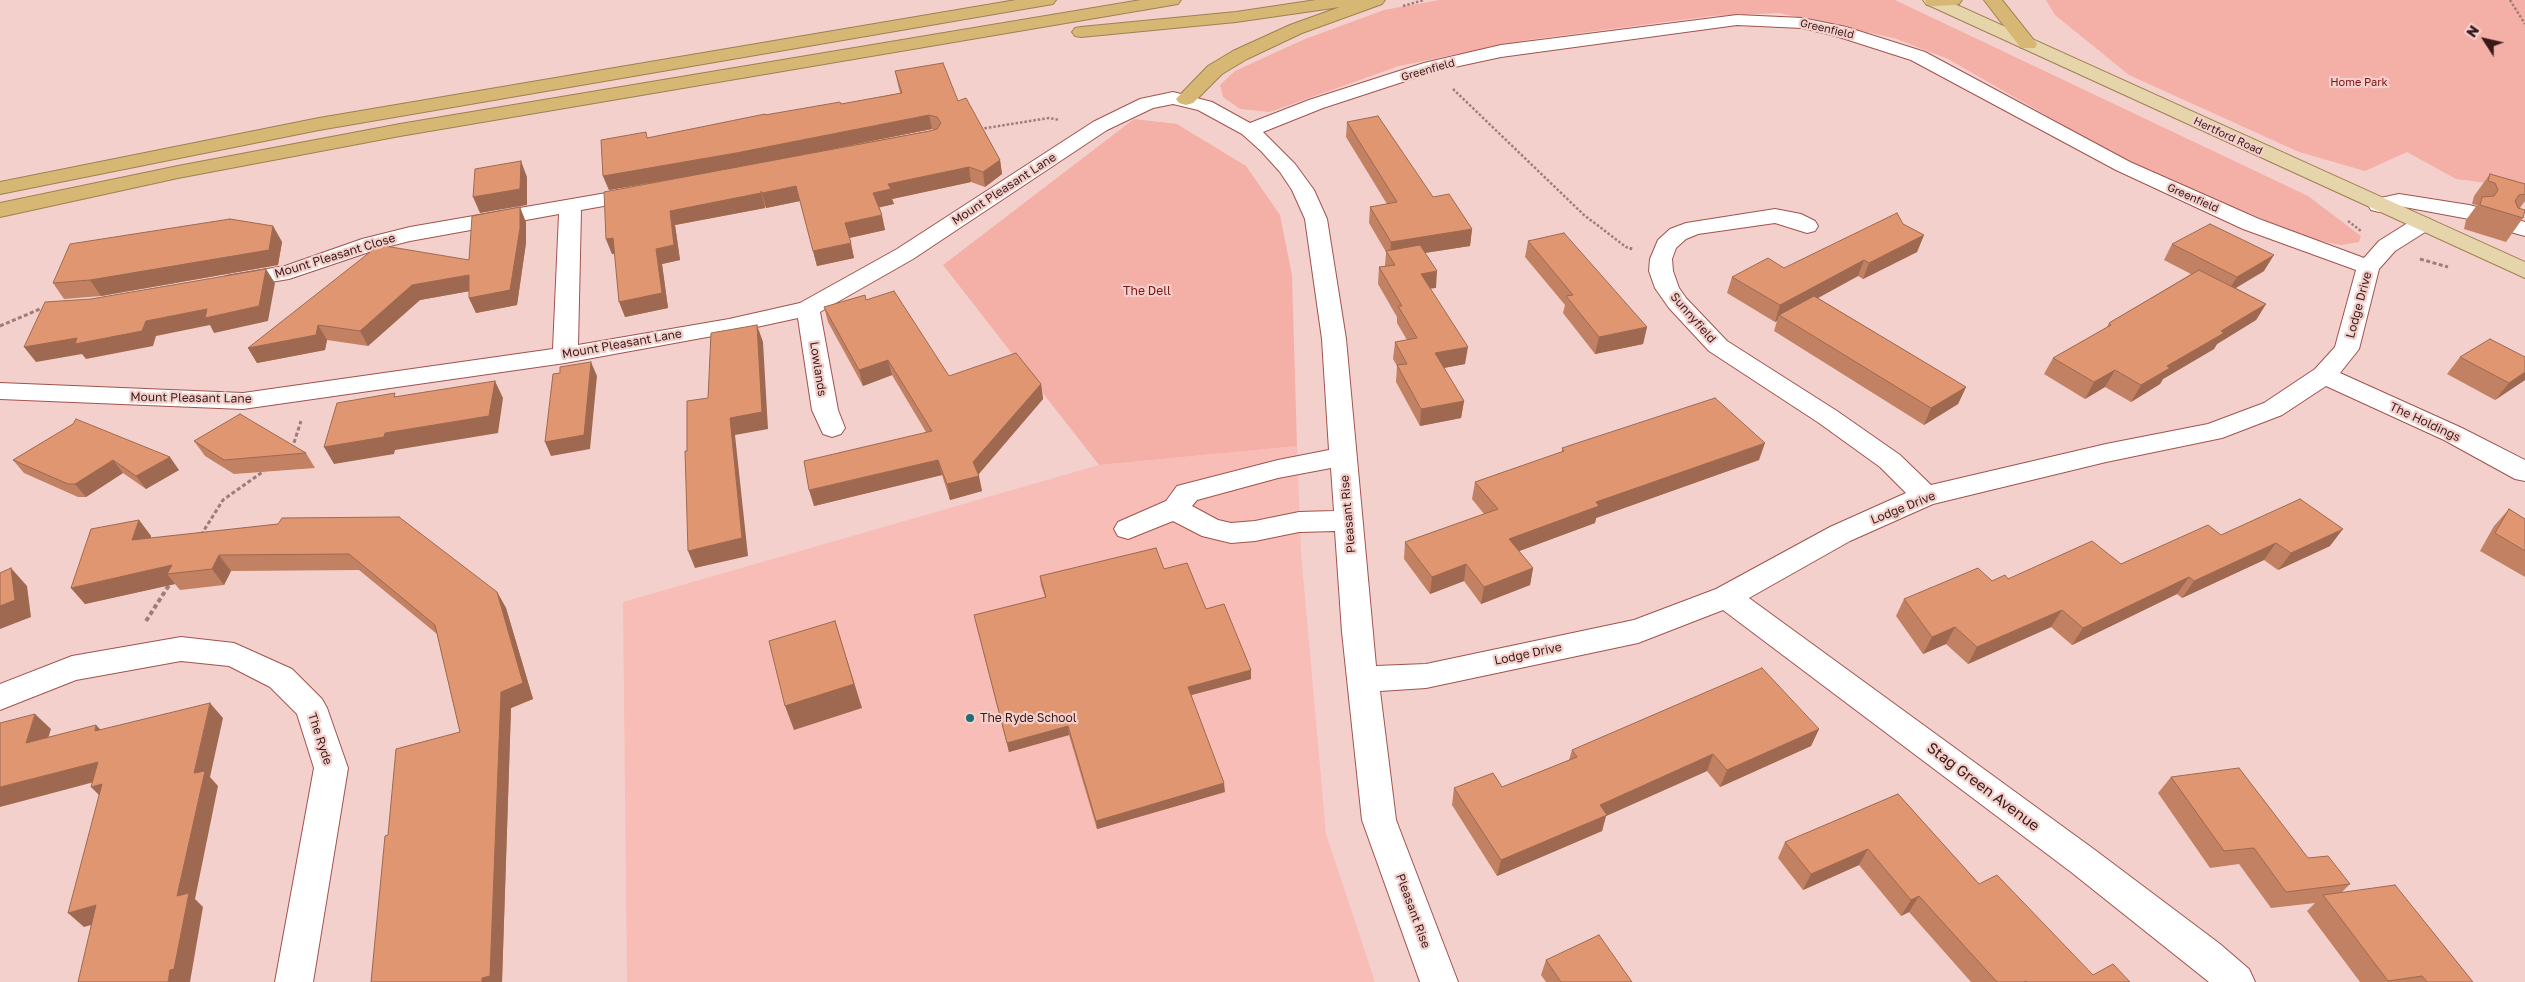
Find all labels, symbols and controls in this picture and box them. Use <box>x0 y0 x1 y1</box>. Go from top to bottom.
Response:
north arrow <box>2460 15 2510 65</box>
street label: Greenfield <box>1799 16 1855 42</box>
text: N <box>2462 22 2482 40</box>
street label: Greenfield <box>1400 56 1456 84</box>
park label: Home Park <box>2330 76 2388 90</box>
street label: Hertford Road <box>2191 114 2265 158</box>
street label: Mount Pleasant Lane <box>949 150 1059 228</box>
street label: Greenfield <box>2165 181 2221 215</box>
street label: Mount Pleasant Close <box>273 231 397 281</box>
street label: Lodge Drive <box>2343 270 2375 340</box>
park label: The Dell <box>1123 284 1171 298</box>
street label: Sunnyfield <box>1667 290 1719 346</box>
street label: Mount Pleasant Lane <box>561 326 683 362</box>
street label: Lowlands <box>807 341 829 397</box>
street label: Mount Pleasant Lane <box>130 390 252 406</box>
street label: The Holdings <box>2387 399 2463 445</box>
street label: Pleasant Rise <box>1337 474 1359 554</box>
street label: Lodge Drive <box>1869 489 1937 527</box>
street label: Lodge Drive <box>1493 640 1563 668</box>
street label: The Ryde <box>305 711 335 767</box>
place label: The Ryde School <box>980 711 1077 725</box>
marker: The Ryde School <box>964 712 976 724</box>
street label: Stag Green Avenue <box>1923 739 2043 835</box>
street label: Pleasant Rise <box>1393 872 1433 950</box>

